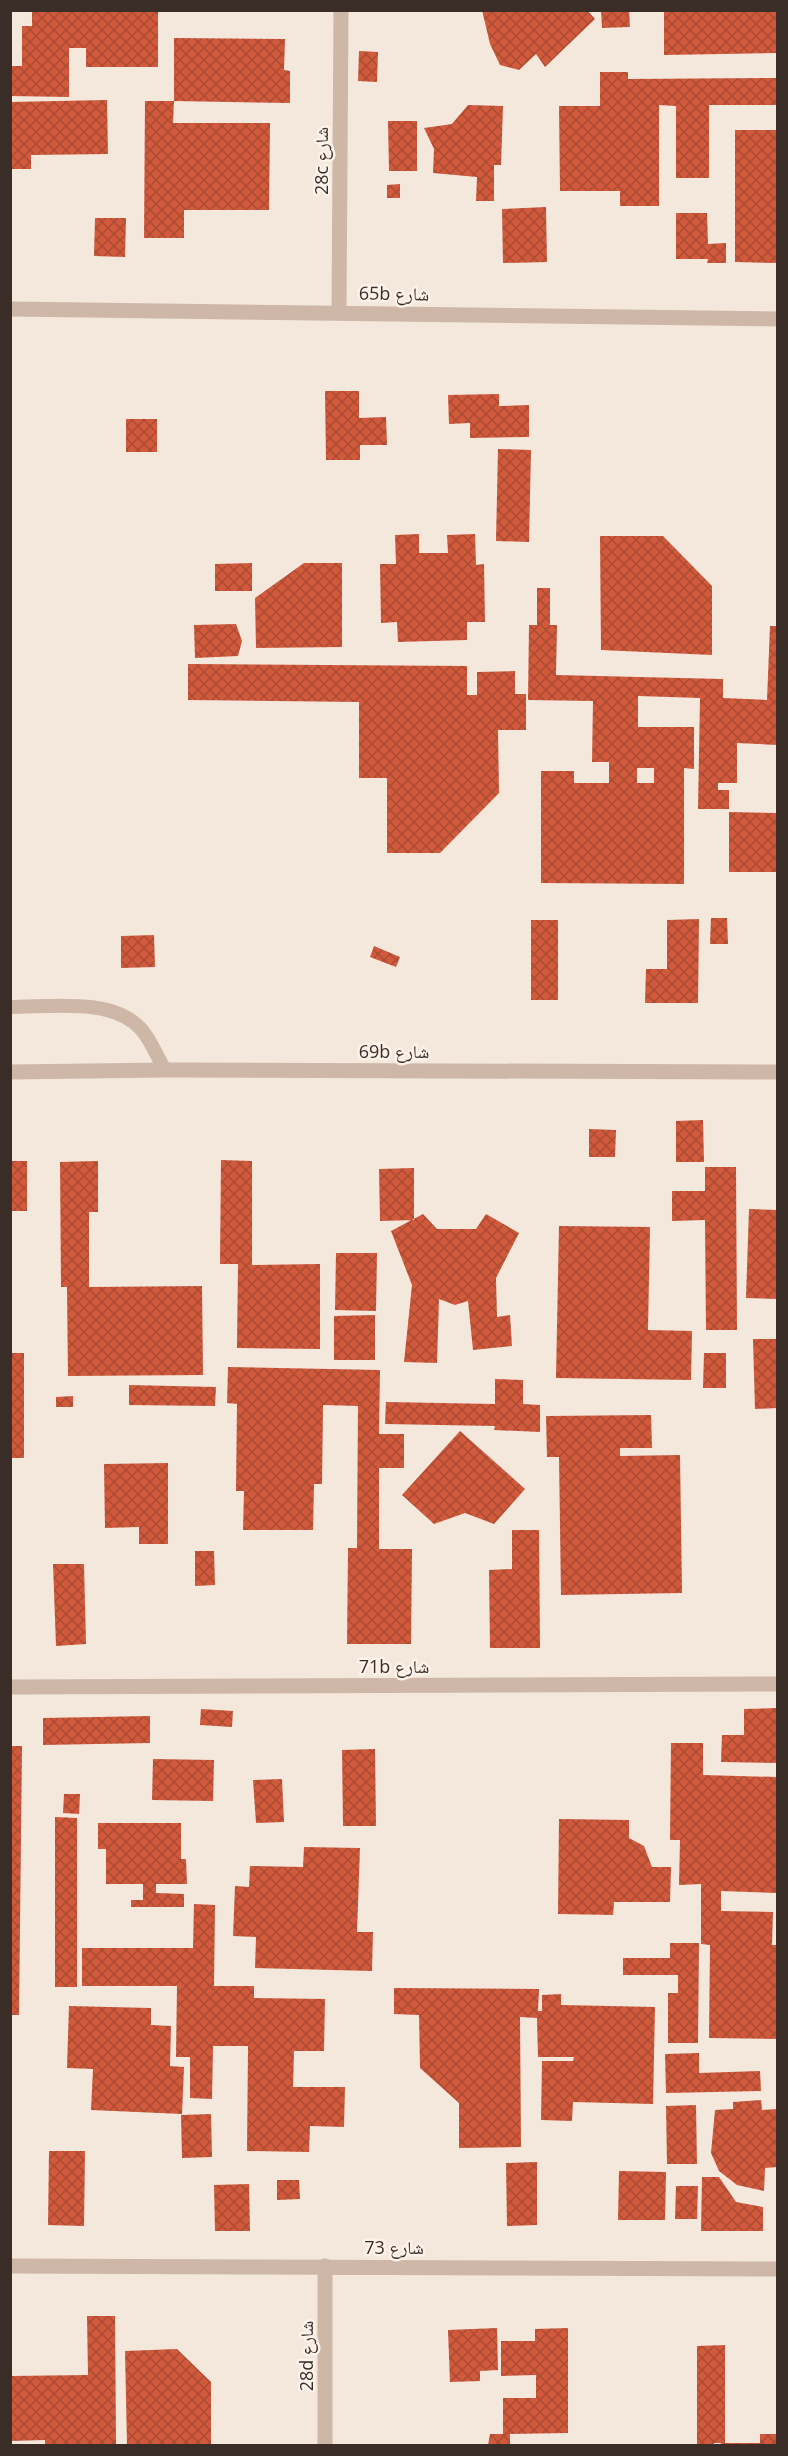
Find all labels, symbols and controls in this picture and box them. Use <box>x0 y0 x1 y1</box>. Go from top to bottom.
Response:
street label: 28c شارع <box>309 127 333 195</box>
street label: 65b شارع <box>359 280 429 306</box>
street label: 69b شارع <box>359 1039 429 1063</box>
street label: 71b شارع <box>359 1654 429 1678</box>
street label: شارع 73 <box>364 2235 424 2259</box>
street label: 28d شارع <box>294 2321 318 2391</box>

